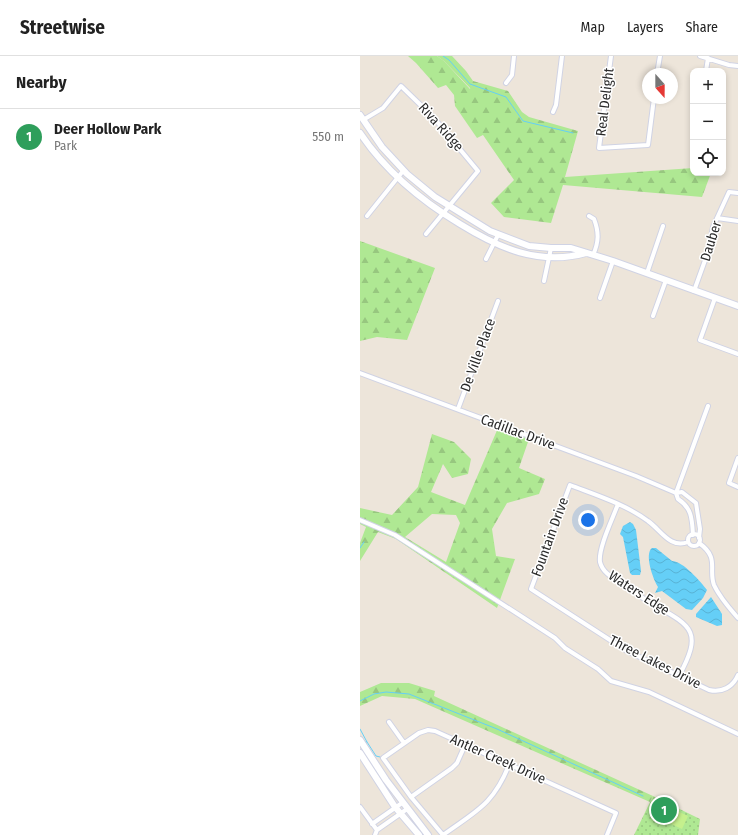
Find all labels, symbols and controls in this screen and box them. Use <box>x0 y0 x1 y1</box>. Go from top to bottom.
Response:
text: Streetwise <box>20 16 105 39</box>
text: Map <box>581 19 605 36</box>
text: Layers <box>627 19 663 36</box>
text: Share <box>685 19 718 36</box>
street label: Real Delight <box>592 66 618 137</box>
north arrow <box>642 68 678 104</box>
map controls <box>690 68 726 176</box>
button: + <box>690 68 726 104</box>
text: Nearby <box>16 72 67 93</box>
street label: Riva Ridge <box>415 99 467 155</box>
button: − <box>690 104 726 140</box>
text: Deer Hollow Park <box>54 120 161 138</box>
text: 1 <box>26 129 32 144</box>
text: 550 m <box>312 129 344 144</box>
text: Park <box>54 138 77 153</box>
button: locate <box>690 140 726 176</box>
street label: Dauber <box>697 219 725 263</box>
street label: De Ville Place <box>457 316 499 394</box>
street label: Cadillac Drive <box>478 411 558 453</box>
street label: Fountain Drive <box>528 495 572 579</box>
your location <box>578 510 598 530</box>
street label: Waters Edge <box>605 567 673 619</box>
street label: Three Lakes Drive <box>606 632 704 692</box>
street label: Antler Creek Drive <box>448 730 548 788</box>
pin: 1 <box>651 795 677 825</box>

